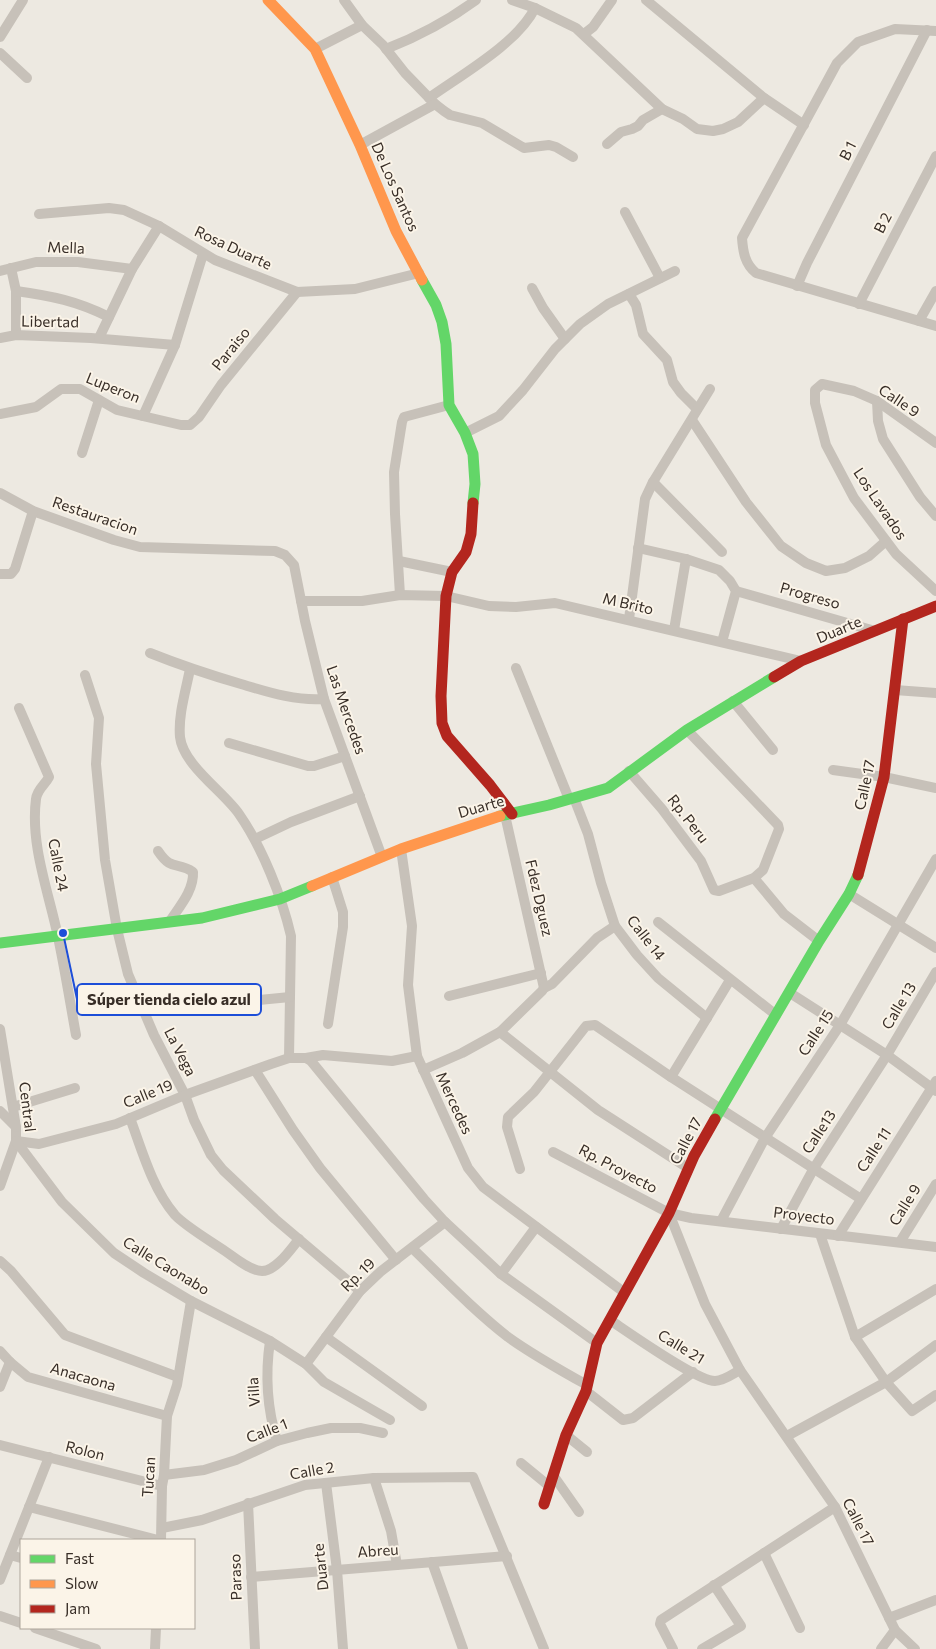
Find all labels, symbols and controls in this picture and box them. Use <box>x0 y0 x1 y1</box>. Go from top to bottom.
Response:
street label: B 1 <box>835 138 859 163</box>
street label: De Los Santos <box>368 139 424 234</box>
street label: B 2 <box>869 209 895 236</box>
street label: Rosa Duarte <box>192 221 275 273</box>
street label: Mella <box>47 237 85 257</box>
street label: Libertad <box>21 311 79 331</box>
street label: Paraiso <box>207 323 253 374</box>
street label: Luperon <box>84 368 143 406</box>
street label: Calle 9 <box>876 380 924 420</box>
street label: Los Lavados <box>850 464 912 543</box>
street label: Restauracion <box>50 492 140 538</box>
street label: Progreso <box>778 578 842 612</box>
street label: M Brito <box>601 588 656 618</box>
street label: Duarte <box>813 612 864 647</box>
street label: Las Mercedes <box>323 663 371 757</box>
street label: Calle 17 <box>850 758 878 812</box>
street label: Duarte <box>456 791 506 821</box>
street label: Rp. Peru <box>664 791 713 846</box>
street label: Calle 24 <box>45 837 73 893</box>
street label: Fdez Dguez <box>522 858 558 938</box>
street label: Calle 14 <box>624 911 670 963</box>
street label: Calle 13 <box>877 979 919 1032</box>
callout: Súper tienda cielo azul <box>77 984 261 1015</box>
text: Súper tienda cielo azul <box>87 989 251 1008</box>
street label: Calle 15 <box>794 1006 837 1059</box>
street label: La Vega <box>161 1024 201 1079</box>
street label: Mercedes <box>433 1069 477 1137</box>
street label: Calle 19 <box>120 1075 175 1111</box>
street label: Central <box>16 1081 40 1133</box>
street label: Calle13 <box>797 1106 839 1157</box>
street label: Calle 17 <box>665 1114 705 1167</box>
street label: Calle 11 <box>852 1124 894 1175</box>
street label: Rp. Proyecto <box>576 1140 661 1196</box>
street label: Calle 9 <box>884 1180 924 1229</box>
street label: Proyecto <box>772 1202 836 1228</box>
street label: Calle Caonabo <box>120 1232 213 1298</box>
street label: Rp. 19 <box>337 1254 378 1295</box>
street label: Calle 21 <box>655 1325 708 1367</box>
street label: Anacaona <box>48 1358 118 1394</box>
street label: Villa <box>243 1377 263 1407</box>
street label: Calle 1 <box>243 1414 290 1446</box>
street label: Rolon <box>64 1436 107 1464</box>
street label: Tucan <box>138 1456 158 1498</box>
street label: Calle 2 <box>288 1457 335 1483</box>
street label: Calle 17 <box>839 1495 878 1548</box>
legend <box>20 1539 195 1629</box>
street label: Abreu <box>357 1540 399 1560</box>
street label: Duarte <box>309 1543 331 1592</box>
text: Fast <box>65 1549 94 1567</box>
street label: Paraso <box>225 1553 245 1601</box>
text: Slow <box>65 1574 98 1592</box>
text: Jam <box>65 1599 90 1617</box>

